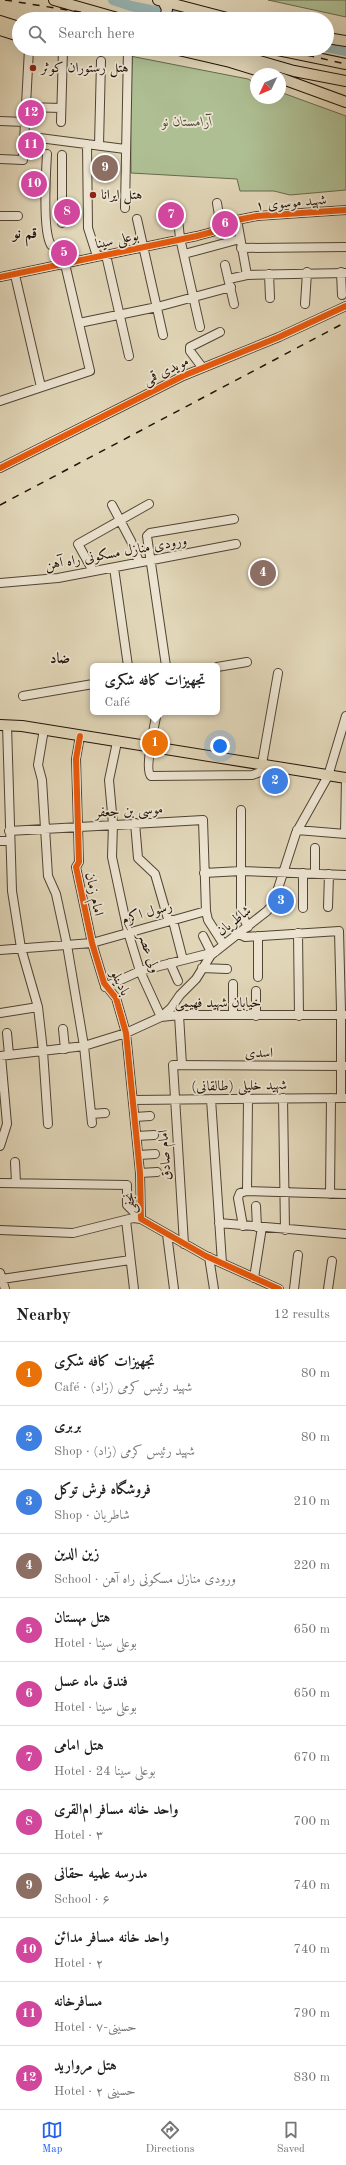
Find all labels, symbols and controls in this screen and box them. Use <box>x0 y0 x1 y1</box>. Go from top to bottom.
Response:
search box <box>12 12 334 56</box>
icon: search <box>26 23 48 45</box>
text: Search here <box>58 27 135 42</box>
place label: هتل رستوران کوثر <box>39 61 129 78</box>
marker: هتل رستوران کوثر <box>28 63 38 73</box>
north arrow <box>250 68 286 104</box>
pin: 12 <box>18 98 44 128</box>
park label: آرامستان نو <box>160 113 213 130</box>
pin: 11 <box>18 130 44 160</box>
pin: 9 <box>92 153 118 183</box>
pin: 10 <box>21 169 47 199</box>
place label: هتل ایرانا <box>101 188 142 205</box>
marker: هتل ایرانا <box>88 190 98 200</box>
street label: شهید موسوی ۱ <box>255 193 327 215</box>
pin: 8 <box>54 197 80 227</box>
pin: 7 <box>158 200 184 230</box>
pin: 6 <box>212 209 238 239</box>
district label: قم نو <box>11 227 37 247</box>
street label: بوعلی سینا <box>94 228 141 253</box>
pin: 5 <box>51 238 77 268</box>
street label: مویدی قمی <box>141 353 192 390</box>
street label: ورودی منازل مسکونی راه آهن <box>44 532 188 574</box>
pin: 4 <box>250 558 276 588</box>
district label: ضاد <box>50 651 70 667</box>
popup <box>90 663 220 715</box>
text: تجهیزات کافه شکری <box>105 674 205 689</box>
text: Café <box>105 696 130 709</box>
pin: 1 <box>142 728 168 758</box>
your location <box>210 736 230 756</box>
pin: 2 <box>262 766 288 796</box>
street label: موسی بن جعفر <box>93 802 163 822</box>
street label: امام زمان <box>78 871 105 918</box>
pin: 3 <box>268 886 294 916</box>
street label: رسول اکرم <box>120 898 175 932</box>
street label: شاطریان <box>214 903 255 939</box>
street label: ولی عصر <box>133 929 162 975</box>
street label: بادینلو <box>106 966 132 999</box>
street label: خیابان شهید فهیمی <box>175 996 261 1012</box>
street label: اسدی <box>245 1046 273 1061</box>
street label: شهید خلیلی (طالقانی) <box>191 1078 287 1096</box>
street label: امام صادق <box>156 1129 179 1181</box>
street label: نجفی <box>122 1192 141 1214</box>
text: Nearby <box>16 1307 71 1324</box>
text: 12 results <box>274 1308 330 1321</box>
text: تجهیزات کافه شکری <box>54 1355 155 1370</box>
text: 1 <box>25 1367 33 1380</box>
text: 80 m <box>301 1367 330 1380</box>
text: Café · شهید رئیس کرمی (زاد) <box>54 1381 192 1394</box>
text: بربری <box>54 1419 81 1434</box>
text: 2 <box>25 1431 33 1444</box>
text: 80 m <box>301 1431 330 1444</box>
text: Shop · شهید رئیس کرمی (زاد) <box>54 1445 195 1458</box>
text: فروشگاه فرش توکل <box>54 1483 151 1498</box>
text: 3 <box>25 1495 33 1508</box>
text: 210 m <box>293 1495 330 1508</box>
text: Shop · شاطریان <box>54 1509 130 1522</box>
text: زین الدین <box>54 1547 100 1562</box>
text: 4 <box>25 1559 33 1572</box>
text: 220 m <box>293 1559 330 1572</box>
text: School · ورودی منازل مسکونی راه آهن <box>54 1573 236 1586</box>
text: هتل مهستان <box>54 1611 110 1626</box>
text: 5 <box>25 1623 33 1636</box>
text: 650 m <box>293 1623 330 1636</box>
text: Hotel · بوعلی سینا <box>54 1637 137 1650</box>
text: فندق ماه عسل <box>54 1675 128 1690</box>
text: 6 <box>25 1687 33 1700</box>
text: 650 m <box>293 1687 330 1700</box>
text: Hotel · بوعلی سینا <box>54 1701 137 1714</box>
text: هتل امامی <box>54 1739 104 1754</box>
text: 7 <box>25 1751 33 1764</box>
text: 670 m <box>293 1751 330 1764</box>
text: Hotel · بوعلی سینا 24 <box>54 1765 155 1778</box>
text: واحد خانه مسافر ام‌القری <box>54 1803 179 1818</box>
text: 8 <box>25 1815 33 1828</box>
text: 700 m <box>293 1815 330 1828</box>
text: Hotel · ۳ <box>54 1829 103 1842</box>
text: مدرسه علمیه حقانی <box>54 1867 148 1882</box>
text: 9 <box>25 1879 33 1892</box>
text: 740 m <box>293 1879 330 1892</box>
text: School · ۶ <box>54 1893 110 1906</box>
text: واحد خانه مسافر مدائن <box>54 1931 169 1946</box>
text: 10 <box>21 1943 37 1956</box>
text: 740 m <box>293 1943 330 1956</box>
text: Hotel · ۲ <box>54 1957 103 1970</box>
text: مسافرخانه <box>54 1995 102 2010</box>
text: 11 <box>21 2007 37 2020</box>
text: 790 m <box>293 2007 330 2020</box>
text: Hotel · حسینی-۷ <box>54 2021 137 2034</box>
text: هتل مروارید <box>54 2059 117 2074</box>
text: 12 <box>21 2071 37 2084</box>
text: 830 m <box>293 2071 330 2084</box>
text: Hotel · حسینی ۲ <box>54 2085 135 2098</box>
tab: Map <box>41 2119 63 2157</box>
tab: Directions <box>146 2119 194 2157</box>
tab: Saved <box>277 2119 305 2157</box>

